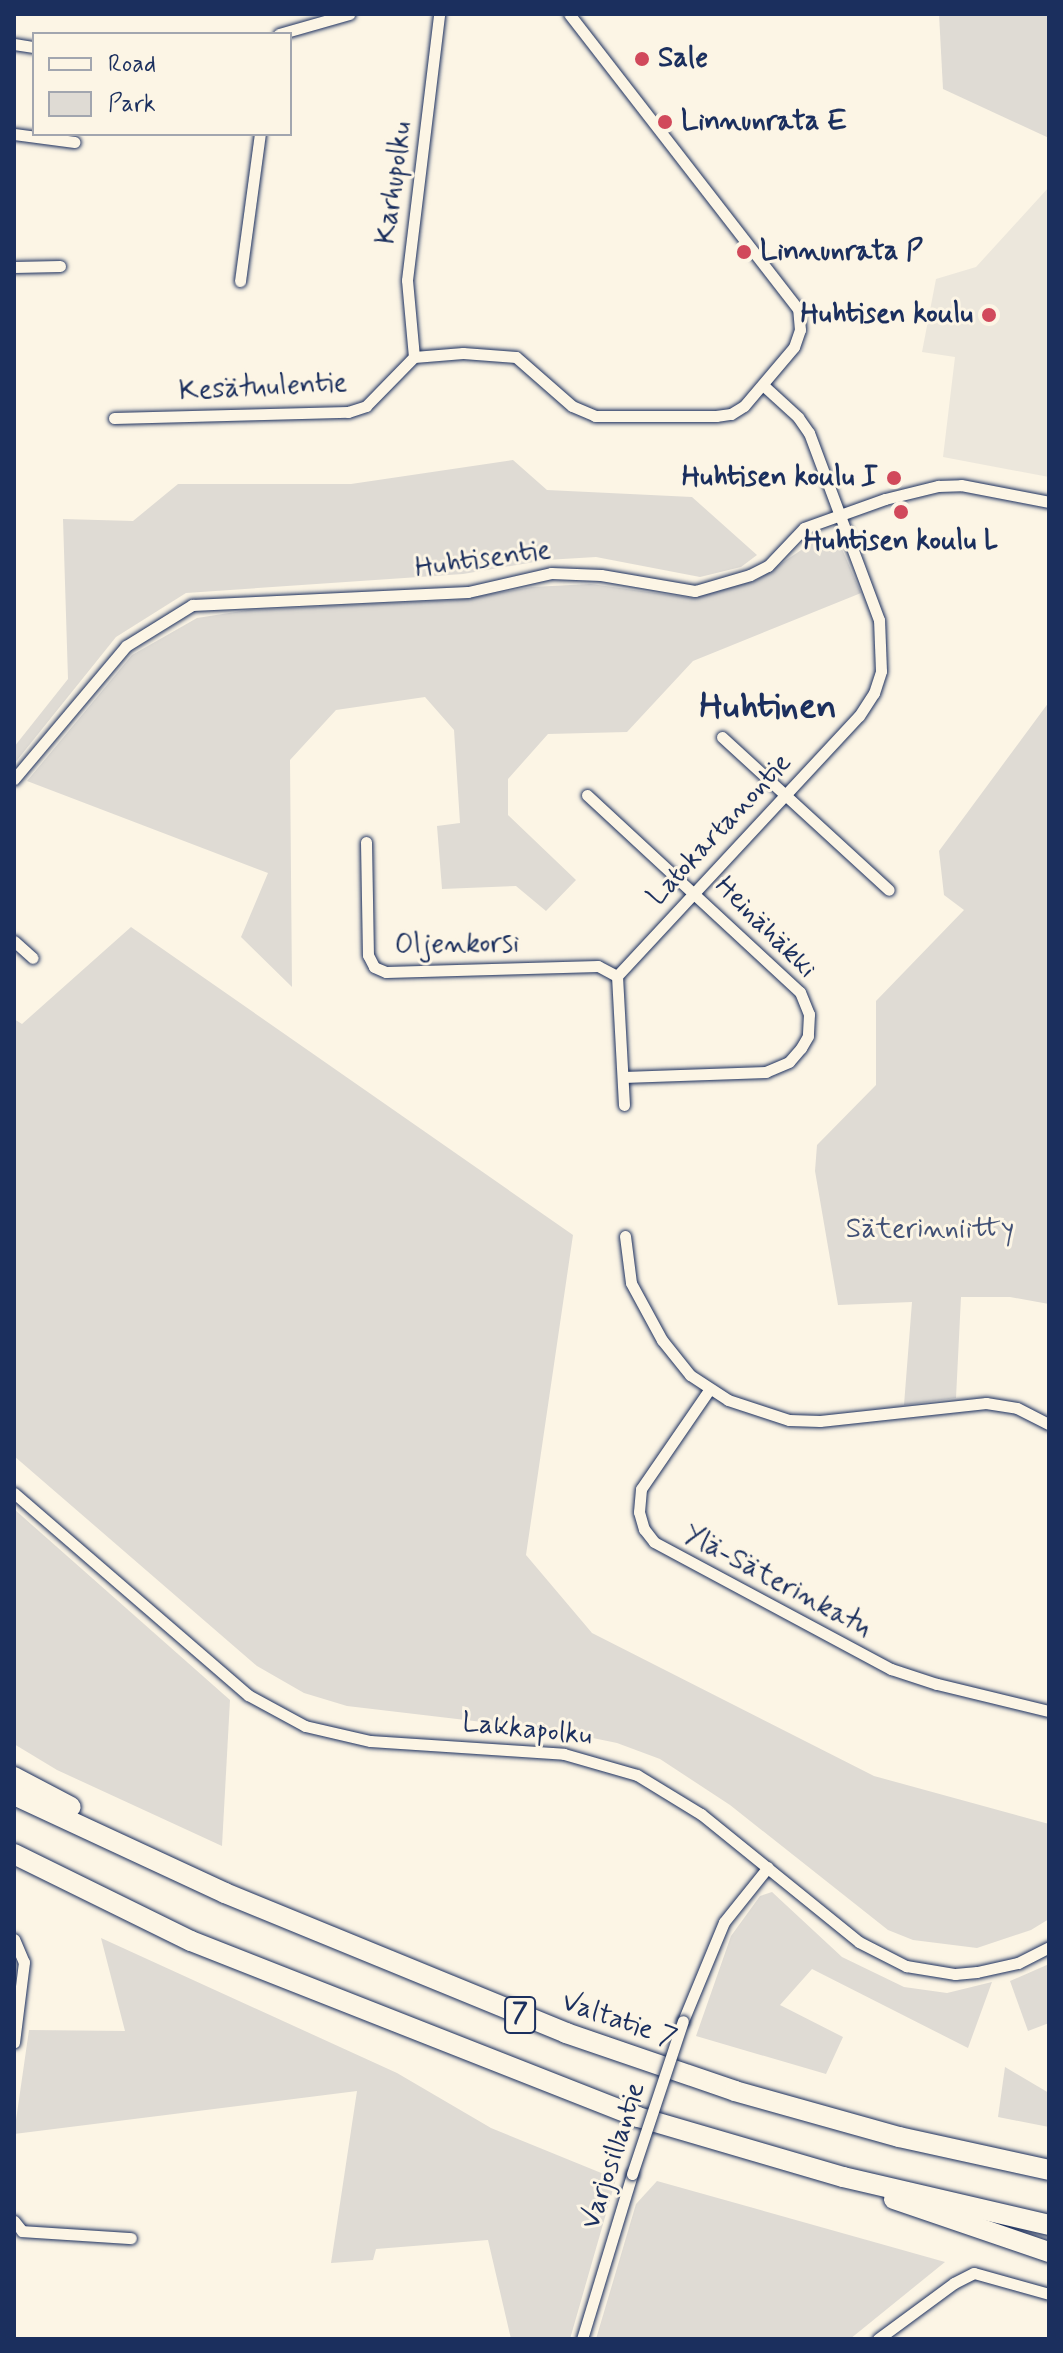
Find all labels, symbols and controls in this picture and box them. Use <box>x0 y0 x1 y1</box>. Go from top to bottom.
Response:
legend <box>32 32 292 136</box>
place label: Sale <box>658 42 708 76</box>
text: Road <box>108 49 156 80</box>
marker: Sale <box>633 50 651 68</box>
text: Park <box>108 89 156 120</box>
place label: Linnunrata E <box>681 105 843 139</box>
marker: Linnunrata E <box>656 113 674 131</box>
street label: Karhupolku <box>370 119 420 247</box>
place label: Linnunrata P <box>760 235 923 269</box>
marker: Linnunrata P <box>735 243 753 261</box>
place label: Huhtisen koulu <box>803 298 973 332</box>
marker: Huhtisen koulu <box>980 306 998 324</box>
street label: Kesätuulentie <box>178 367 348 409</box>
place label: Huhtisen koulu I <box>686 461 878 495</box>
marker: Huhtisen koulu I <box>885 469 903 487</box>
marker: Huhtisen koulu L <box>892 503 910 521</box>
place label: Huhtisen koulu L <box>804 525 998 559</box>
street label: Huhtisentie <box>413 534 553 586</box>
district label: Huhtinen <box>699 686 837 730</box>
street label: Latokartanontie <box>641 747 799 913</box>
street label: Heinähäkki <box>707 870 823 986</box>
street label: Oljenkorsi <box>394 927 520 963</box>
park label: Säterinniitty <box>846 1213 1014 1247</box>
street label: Ylä-Säterinkatu <box>677 1518 877 1646</box>
street label: Lakkapolku <box>460 1706 594 1754</box>
street label: Valtatie 7 <box>557 1986 681 2056</box>
road number: 7 <box>504 1993 536 2037</box>
street label: Varjosillantie <box>575 2078 653 2234</box>

